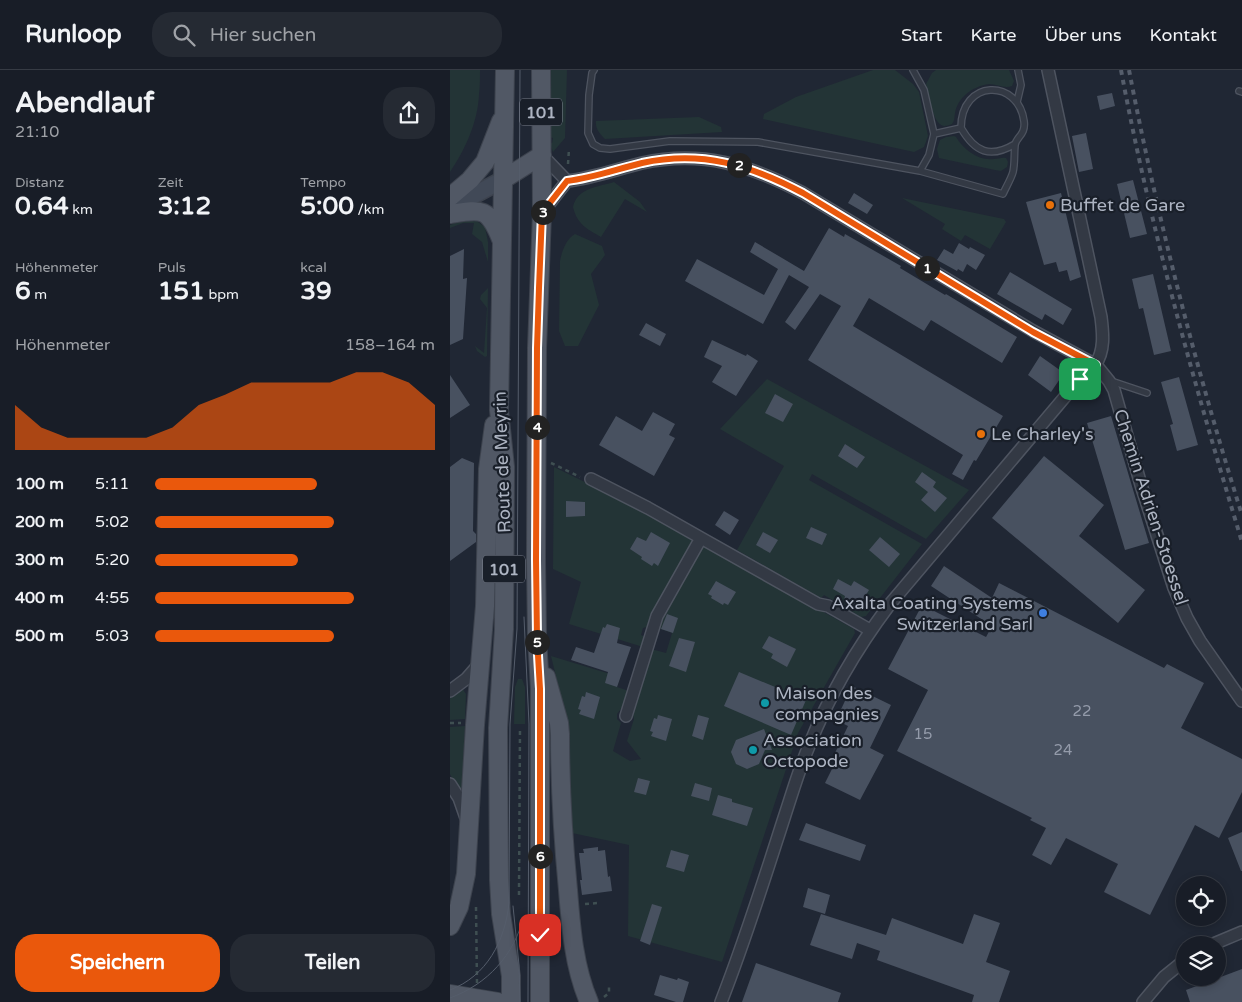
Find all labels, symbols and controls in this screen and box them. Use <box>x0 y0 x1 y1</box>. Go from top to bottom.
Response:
search box <box>152 12 502 57</box>
text: Runloop <box>25 20 122 49</box>
icon: search <box>170 21 198 49</box>
text: Hier suchen <box>210 24 316 46</box>
text: Start <box>901 24 942 46</box>
text: Karte <box>970 24 1016 46</box>
text: Über uns <box>1044 24 1122 46</box>
text: Kontakt <box>1150 24 1217 46</box>
text: Abendlauf <box>15 86 154 120</box>
button: share <box>383 87 435 139</box>
road number: 101 <box>520 98 562 126</box>
text: 21:10 <box>15 122 59 142</box>
pin: 2 <box>726 152 752 178</box>
text: 2 <box>735 157 744 174</box>
text: Distanz <box>15 174 64 191</box>
text: Zeit <box>158 174 183 191</box>
text: Tempo <box>300 174 346 191</box>
text: 0.64 <box>15 191 69 221</box>
text: 3:12 <box>158 191 211 221</box>
text: 5:00 <box>300 191 354 221</box>
place label: Buffet de Gare <box>1060 194 1185 216</box>
marker: Buffet de Gare <box>1044 199 1056 211</box>
pin: 3 <box>530 200 556 224</box>
text: km <box>69 201 93 218</box>
text: /km <box>354 201 384 218</box>
text: 3 <box>539 204 548 221</box>
pin: 1 <box>914 256 940 280</box>
text: Höhenmeter <box>15 259 98 276</box>
text: Puls <box>158 259 186 276</box>
text: kcal <box>300 259 327 276</box>
text: 1 <box>923 260 932 277</box>
text: 6 <box>15 276 31 306</box>
text: 151 <box>158 276 205 306</box>
text: 39 <box>300 276 332 306</box>
text: m <box>31 286 47 303</box>
text: bpm <box>205 286 239 303</box>
text: Höhenmeter <box>15 335 110 355</box>
text: 158–164 m <box>345 335 435 355</box>
pin <box>1059 358 1101 400</box>
icon: arrive <box>1066 365 1094 393</box>
street label: Route de Meyrin <box>489 391 515 533</box>
street label: Chemin Adrien-Stoessel <box>1109 406 1193 608</box>
pin: 4 <box>524 414 550 440</box>
text: 4 <box>533 419 542 436</box>
place label: Le Charley's <box>991 423 1094 445</box>
marker: Le Charley's <box>975 428 987 440</box>
text: 100 m <box>15 474 64 494</box>
text: 5:11 <box>95 474 129 494</box>
text: 200 m <box>15 512 64 532</box>
text: 5:02 <box>95 512 129 532</box>
text: 300 m <box>15 550 64 570</box>
text: 5:20 <box>95 550 129 570</box>
road number: 101 <box>483 556 525 582</box>
text: 400 m <box>15 588 64 608</box>
text: 4:55 <box>95 588 129 608</box>
place label: Axalta Coating Systems Switzerland Sarl <box>831 592 1033 635</box>
marker: Axalta Coating Systems Switzerland Sarl <box>1037 607 1049 619</box>
text: 500 m <box>15 626 64 646</box>
text: 5:03 <box>95 626 129 646</box>
pin: 5 <box>524 630 550 654</box>
text: 5 <box>533 634 542 651</box>
place label: Maison des compagnies <box>775 682 879 725</box>
marker: Maison des compagnies <box>759 697 771 709</box>
house number: 22 <box>1073 702 1091 720</box>
house number: 15 <box>914 725 932 743</box>
place label: Association Octopode <box>763 729 862 772</box>
house number: 24 <box>1054 741 1072 759</box>
marker: Association Octopode <box>747 744 759 756</box>
pin: 6 <box>528 844 552 868</box>
text: 6 <box>536 848 545 865</box>
map controls <box>1176 876 1226 986</box>
button: locate <box>1176 876 1226 926</box>
pin <box>519 914 561 956</box>
icon: check <box>526 921 554 949</box>
button: Speichern <box>15 934 220 992</box>
button: Teilen <box>230 934 435 992</box>
button: layers <box>1176 936 1226 986</box>

